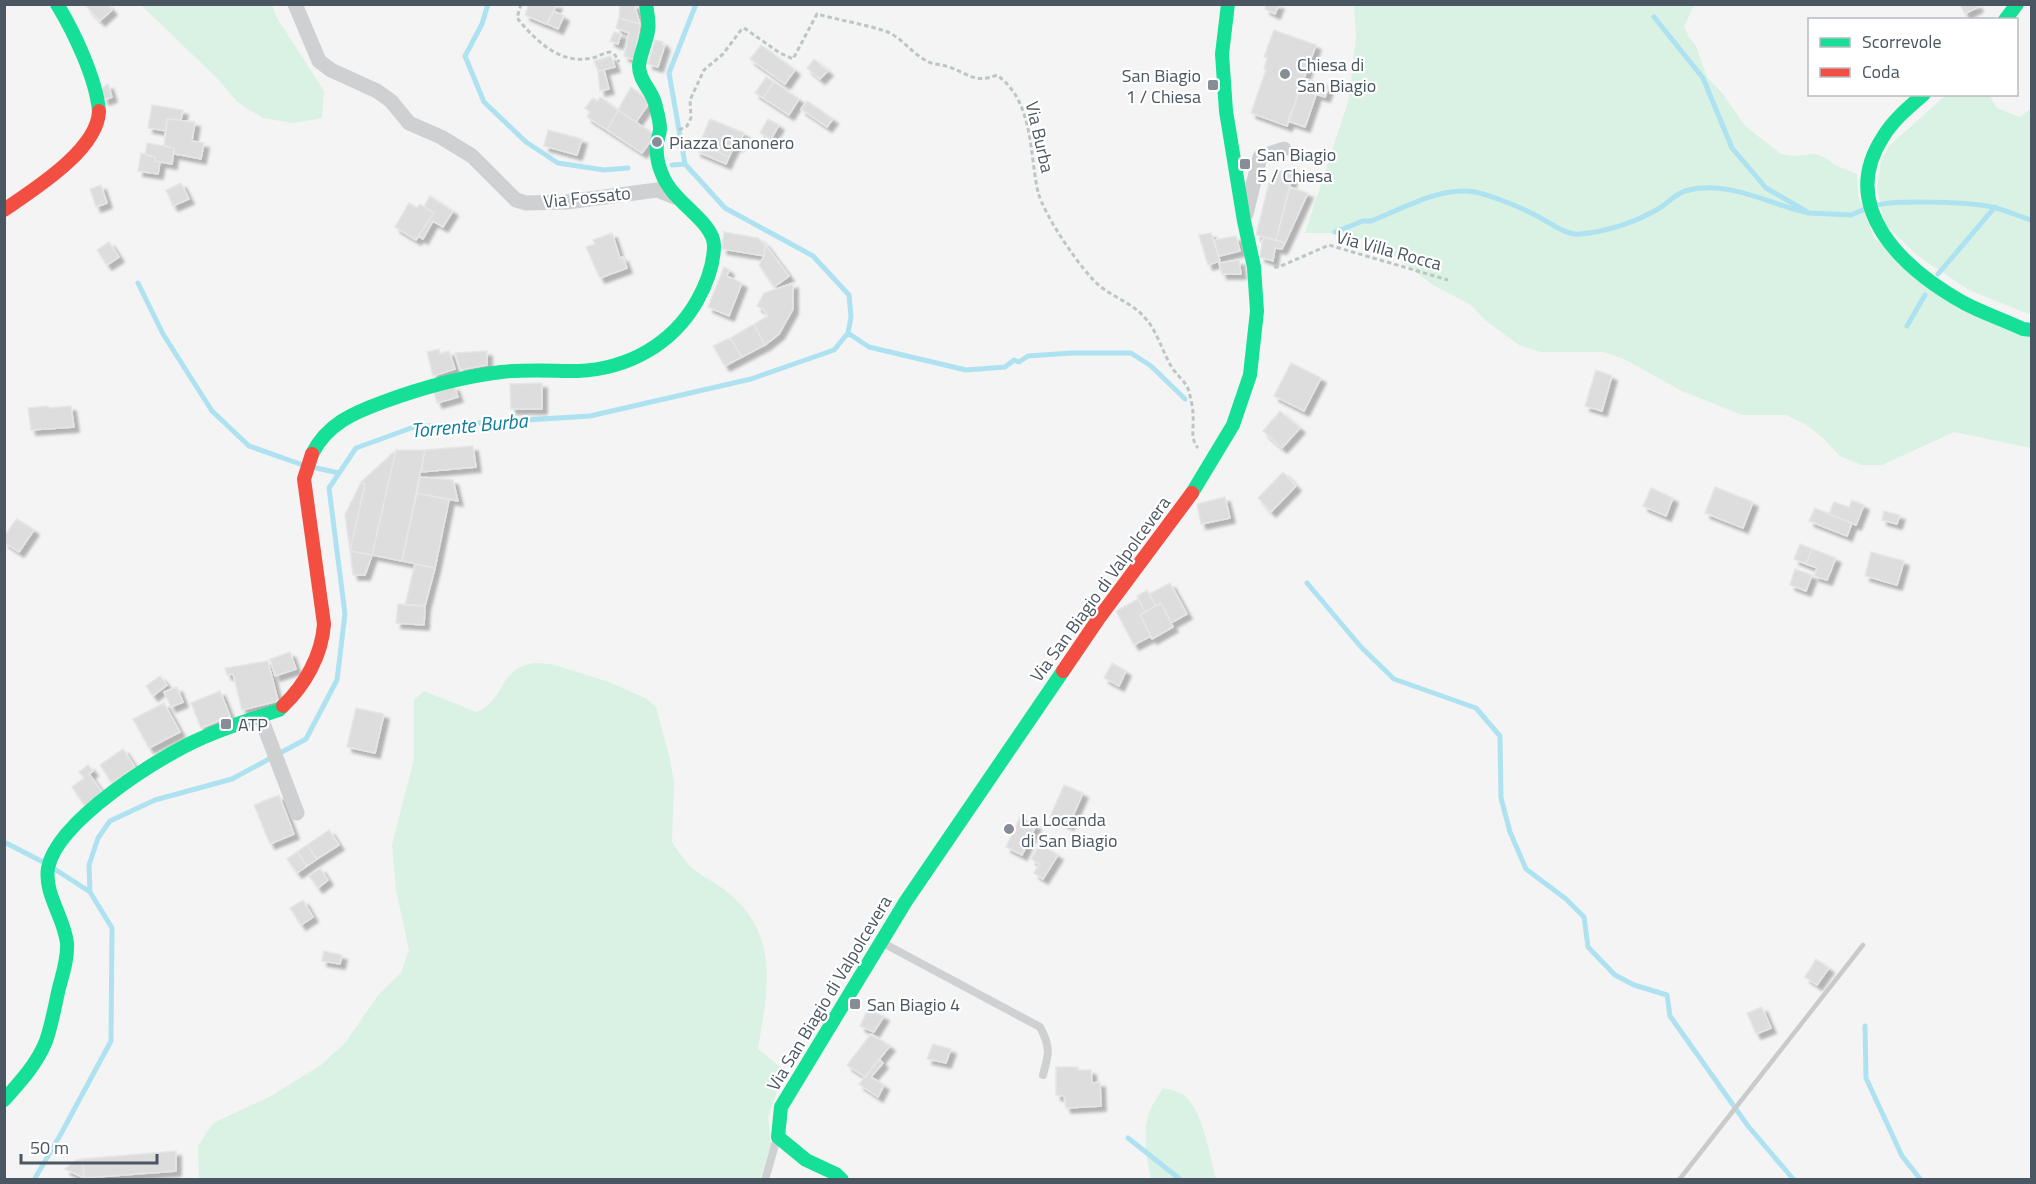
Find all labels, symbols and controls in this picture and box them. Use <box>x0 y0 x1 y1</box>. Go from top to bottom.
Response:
legend <box>1808 18 2018 96</box>
text: Scorrevole <box>1862 28 1941 55</box>
place label: Chiesa di San Biagio <box>1297 51 1376 99</box>
text: Coda <box>1862 58 1900 85</box>
place label: San Biagio 1 / Chiesa <box>1122 62 1201 110</box>
marker: Chiesa di San Biagio <box>1278 67 1292 81</box>
marker: San Biagio 1 / Chiesa <box>1206 78 1220 92</box>
street label: Via Burba <box>1019 99 1061 175</box>
place label: Piazza Canonero <box>669 129 794 156</box>
marker: Piazza Canonero <box>650 135 664 149</box>
place label: San Biagio 5 / Chiesa <box>1257 141 1336 189</box>
marker: San Biagio 5 / Chiesa <box>1238 157 1252 171</box>
street label: Via Fossato <box>542 179 632 215</box>
street label: Via Villa Rocca <box>1333 223 1445 277</box>
water label: Torrente Burba <box>409 404 530 446</box>
street label: Via San Biagio di Valpolcevera <box>1023 491 1177 687</box>
place label: ATP <box>238 711 268 738</box>
marker: ATP <box>219 717 233 731</box>
place label: La Locanda di San Biagio <box>1021 806 1118 854</box>
marker: La Locanda di San Biagio <box>1002 822 1016 836</box>
street label: Via San Biagio di Valpolcevera <box>760 890 898 1096</box>
place label: San Biagio 4 <box>867 991 960 1018</box>
marker: San Biagio 4 <box>848 997 862 1011</box>
scale bar <box>21 1127 158 1165</box>
text: 50 m <box>30 1134 69 1161</box>

